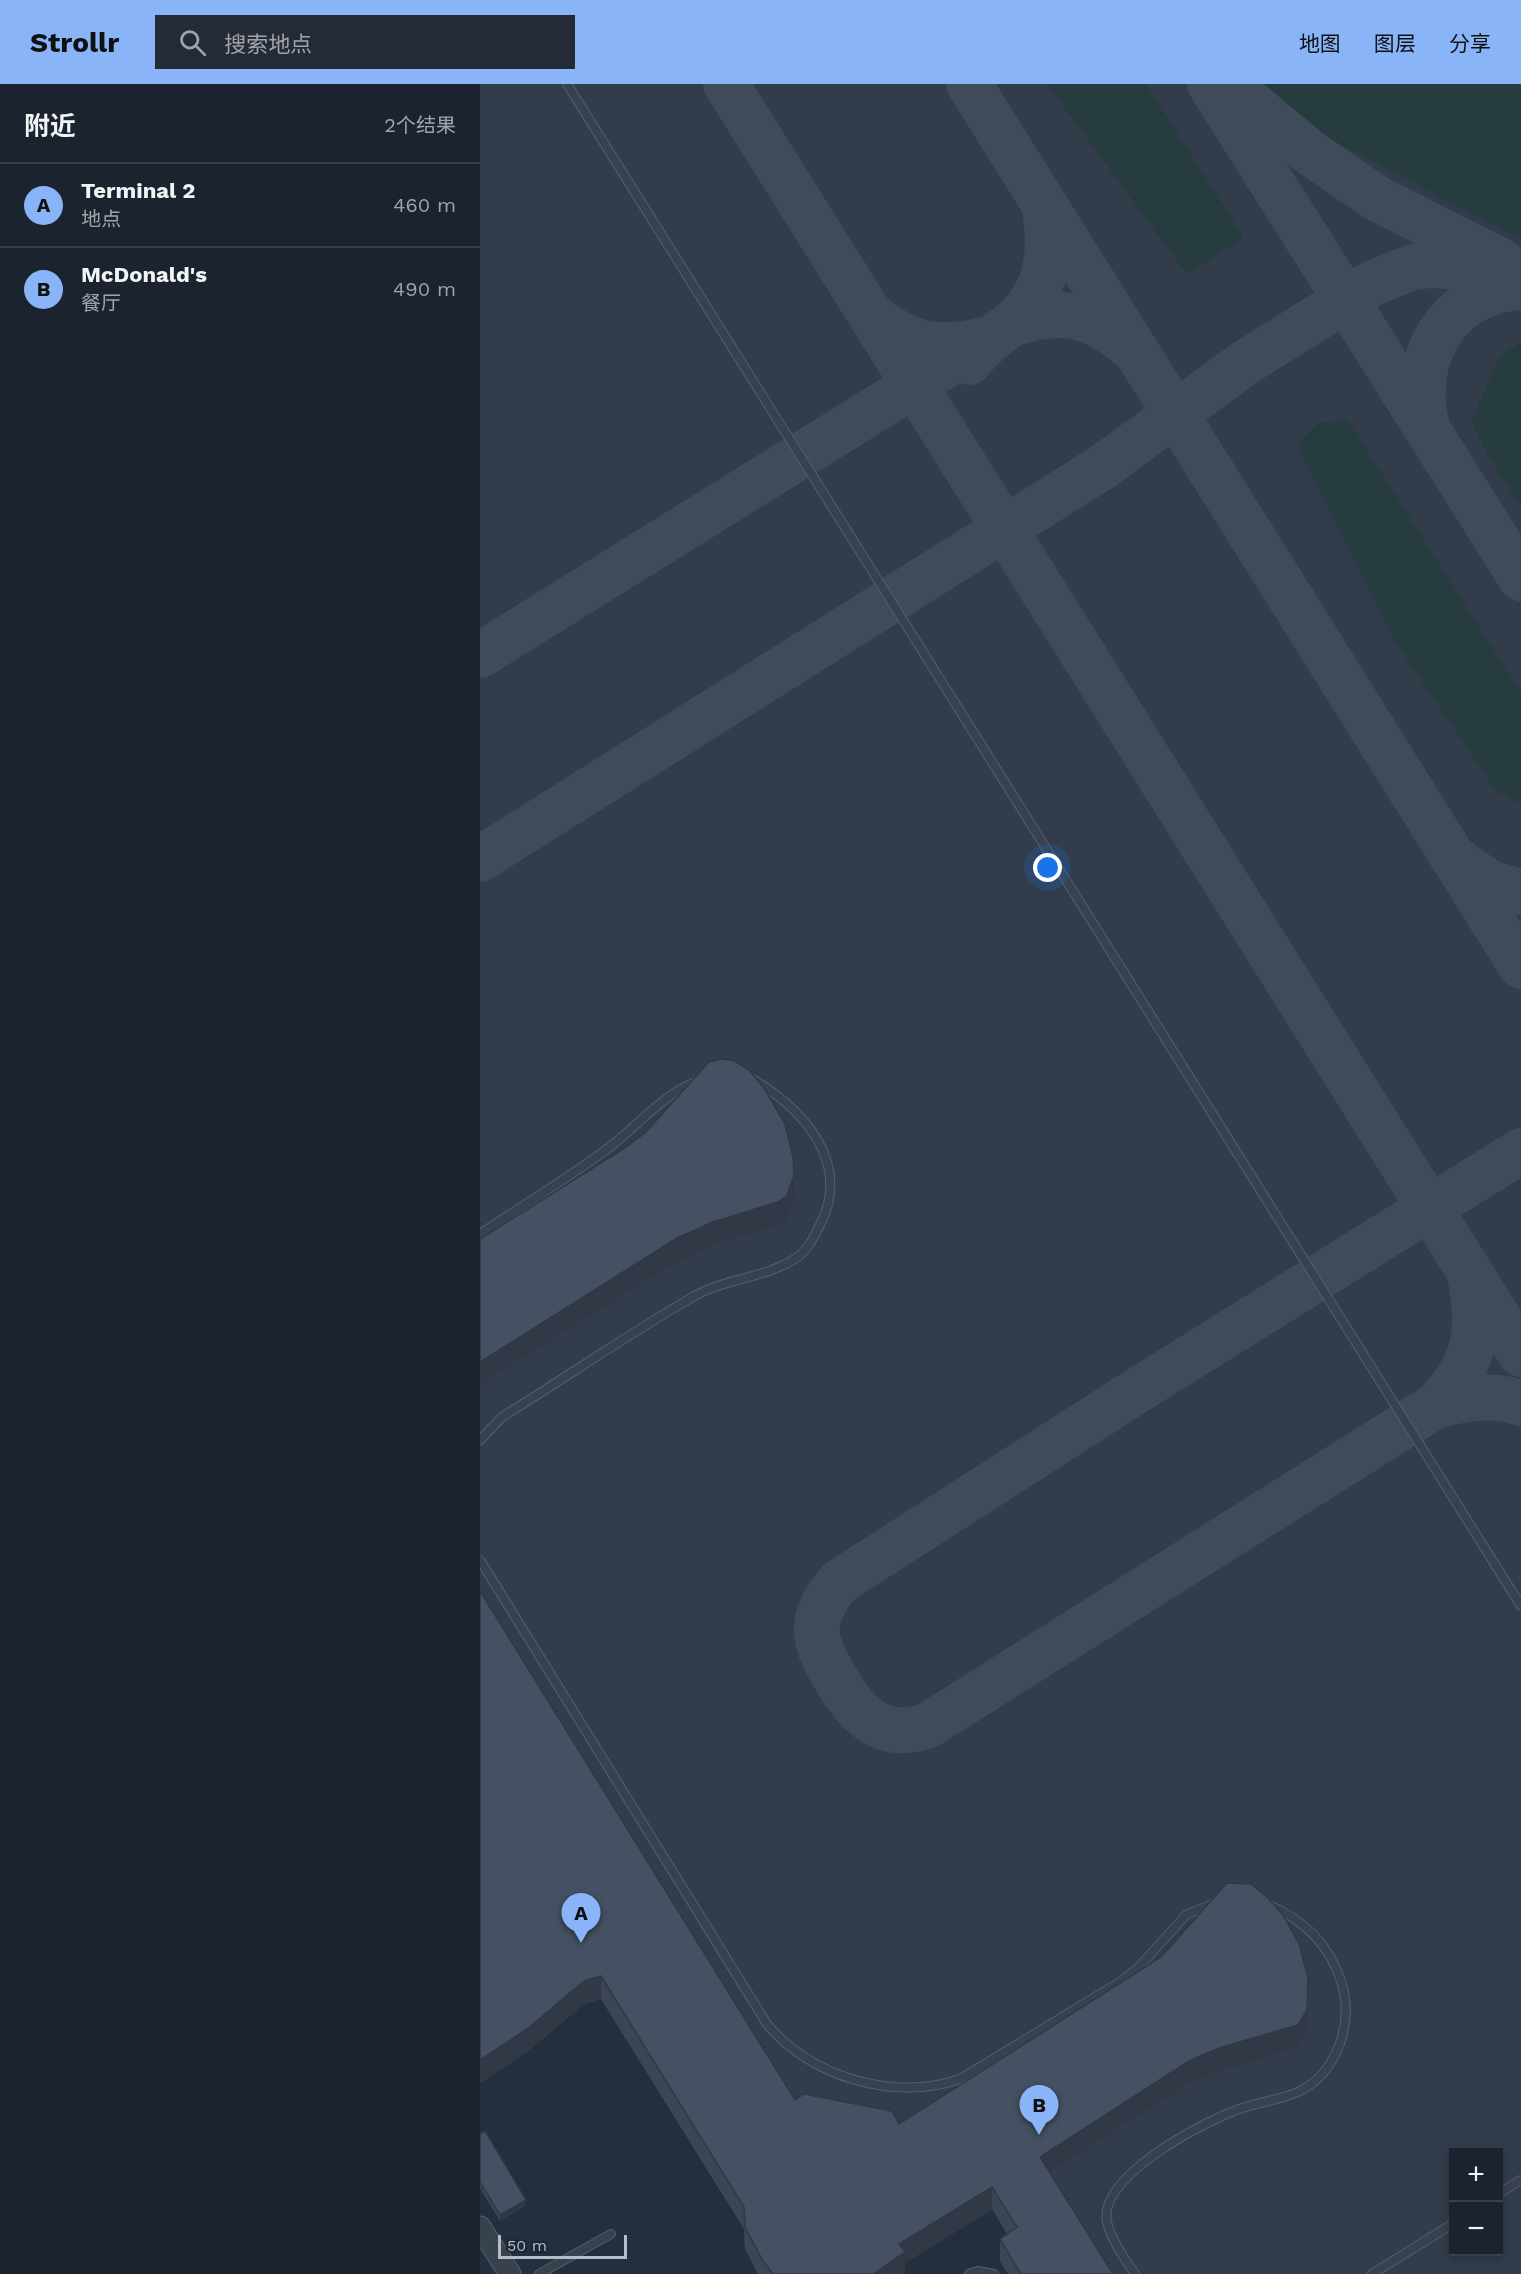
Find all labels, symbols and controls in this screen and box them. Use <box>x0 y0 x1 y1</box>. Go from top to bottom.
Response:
search box <box>155 15 575 69</box>
text: Strollr <box>30 26 119 59</box>
icon: search <box>176 26 209 59</box>
text: 地图 <box>1299 31 1341 56</box>
text: 图层 <box>1374 31 1416 56</box>
text: 分享 <box>1449 31 1491 56</box>
text: 搜索地点 <box>224 32 312 57</box>
text: 附近 <box>24 111 76 141</box>
text: 2个结果 <box>384 113 456 137</box>
text: Terminal 2 <box>81 178 195 203</box>
text: A <box>37 193 50 217</box>
text: 460 m <box>393 193 456 217</box>
text: 地点 <box>81 207 121 231</box>
text: McDonald's <box>81 262 207 287</box>
text: B <box>37 277 50 301</box>
text: 490 m <box>393 277 456 301</box>
text: 餐厅 <box>81 291 121 315</box>
your location <box>1033 853 1062 882</box>
pin: A <box>562 1894 600 1943</box>
pin: B <box>1020 2086 1058 2135</box>
map controls <box>1449 2148 1503 2256</box>
button: + <box>1449 2148 1503 2202</box>
button: − <box>1449 2202 1503 2256</box>
scale bar <box>498 2232 627 2260</box>
text: 50 m <box>507 2236 547 2255</box>

